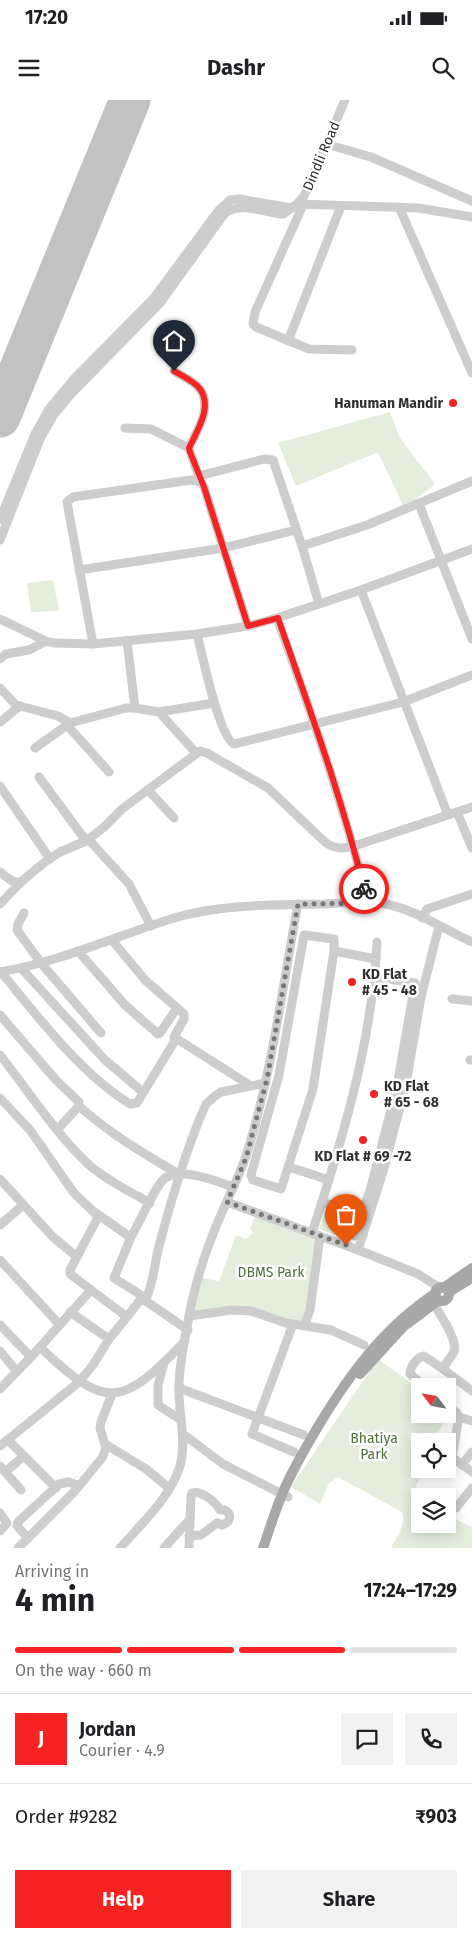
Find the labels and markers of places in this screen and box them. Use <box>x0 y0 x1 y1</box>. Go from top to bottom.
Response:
pin <box>153 320 195 371</box>
place label: Hanuman Mandir <box>334 395 443 412</box>
marker: Hanuman Mandir <box>447 397 459 409</box>
place label: KD Flat # 45 - 48 <box>362 966 417 999</box>
marker: KD Flat # 45 - 48 <box>346 976 358 988</box>
place label: KD Flat # 65 - 68 <box>384 1078 439 1111</box>
marker: KD Flat # 65 - 68 <box>368 1088 380 1100</box>
marker: KD Flat # 69 -72 <box>357 1134 369 1146</box>
place label: KD Flat # 69 -72 <box>315 1148 411 1165</box>
pin <box>325 1194 367 1245</box>

